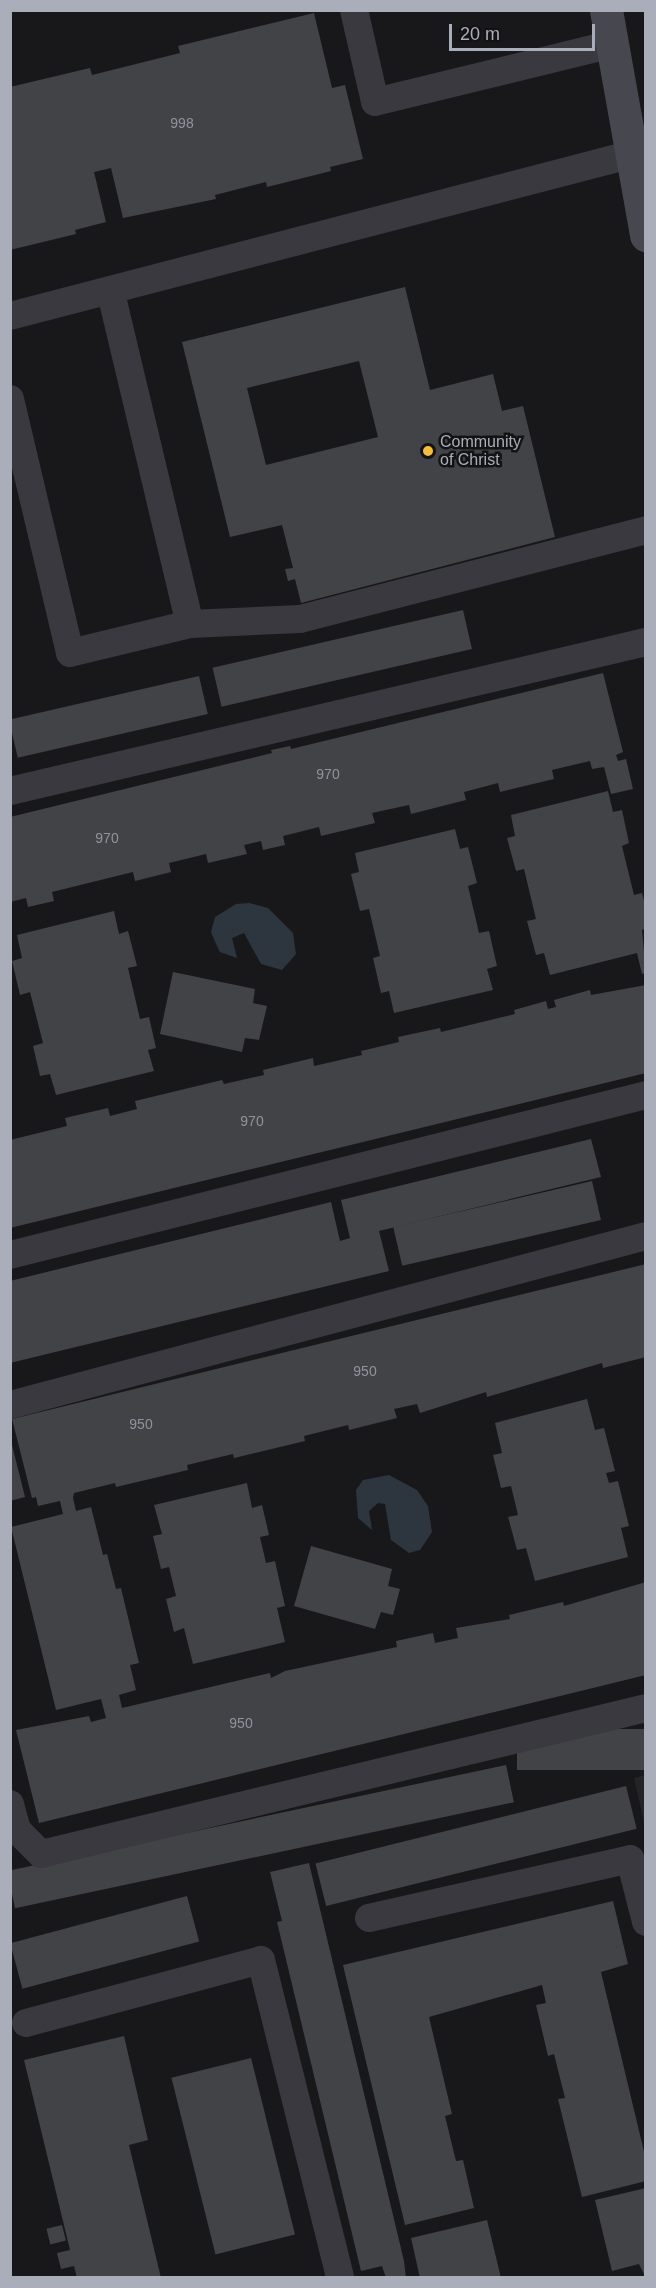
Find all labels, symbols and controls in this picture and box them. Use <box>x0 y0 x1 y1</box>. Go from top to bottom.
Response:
scale bar <box>452 12 598 50</box>
text: 20 m <box>460 24 500 44</box>
house number: 998 <box>170 115 194 131</box>
place label: Community of Christ <box>440 432 521 470</box>
marker: Community of Christ <box>421 444 435 458</box>
house number: 970 <box>316 766 340 782</box>
house number: 970 <box>95 830 119 846</box>
house number: 970 <box>240 1113 264 1129</box>
house number: 950 <box>353 1363 377 1379</box>
house number: 950 <box>129 1416 153 1432</box>
house number: 950 <box>229 1715 253 1731</box>

